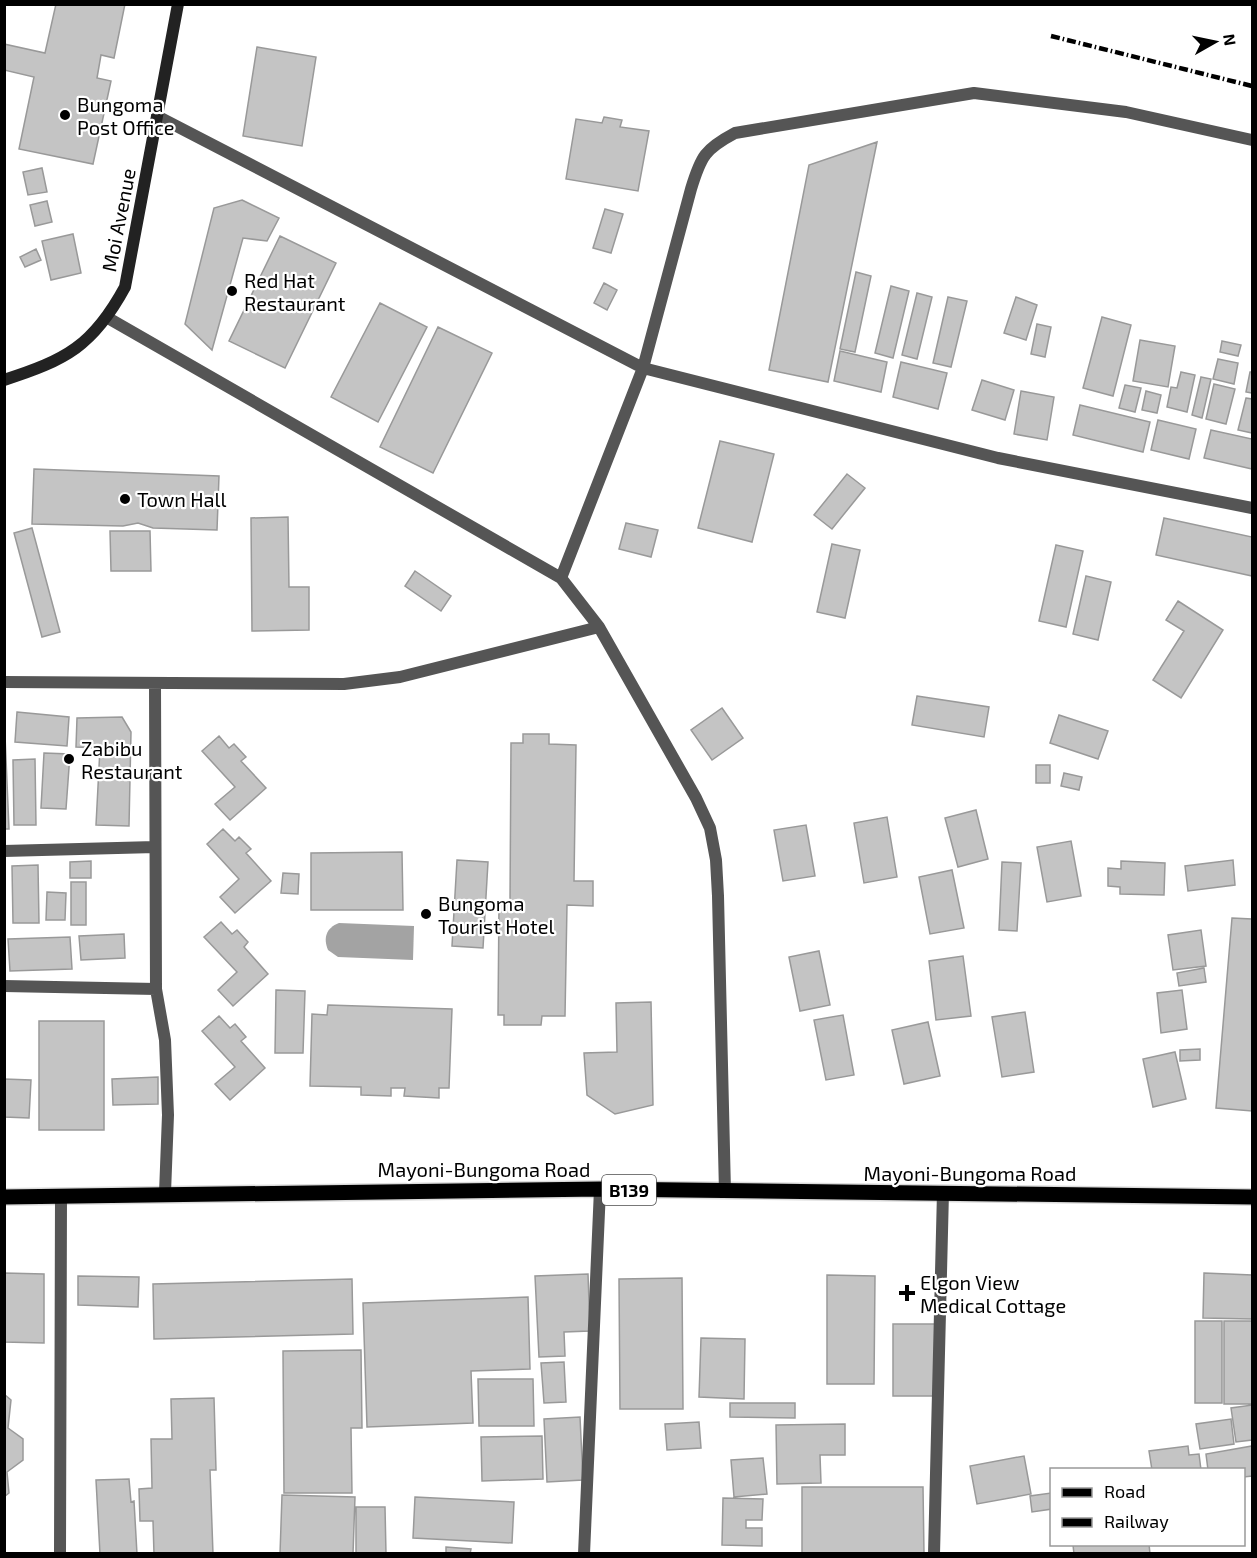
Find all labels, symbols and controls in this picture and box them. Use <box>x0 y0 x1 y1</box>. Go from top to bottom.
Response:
north arrow <box>1185 12 1245 72</box>
text: N <box>1220 32 1241 47</box>
place label: Bungoma Post Office <box>77 92 175 139</box>
marker: Bungoma Post Office <box>58 108 72 122</box>
street label: Moi Avenue <box>96 166 140 274</box>
place label: Red Hat Restaurant <box>244 268 346 315</box>
marker: Red Hat Restaurant <box>225 284 239 298</box>
place label: Town Hall <box>137 487 227 511</box>
marker: Town Hall <box>118 492 132 506</box>
place label: Zabibu Restaurant <box>81 736 183 783</box>
marker: Zabibu Restaurant <box>62 752 76 766</box>
place label: Bungoma Tourist Hotel <box>438 891 554 938</box>
marker: Bungoma Tourist Hotel <box>419 907 433 921</box>
street label: Mayoni-Bungoma Road <box>378 1157 590 1181</box>
street label: Mayoni-Bungoma Road <box>864 1161 1076 1185</box>
road number: B139 <box>602 1175 656 1205</box>
place label: Elgon View Medical Cottage <box>920 1270 1066 1317</box>
marker: Elgon View Medical Cottage <box>898 1284 916 1302</box>
legend <box>1050 1468 1245 1546</box>
text: Road <box>1104 1480 1145 1502</box>
text: Railway <box>1104 1510 1169 1532</box>

